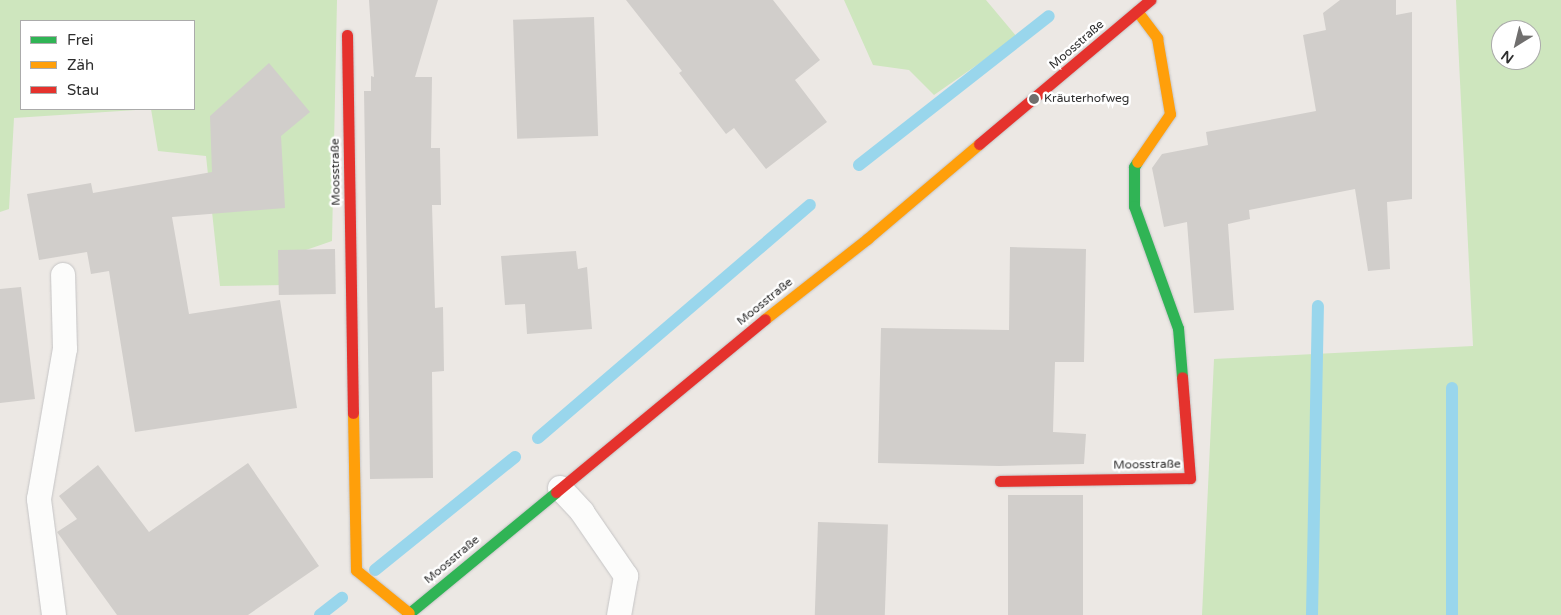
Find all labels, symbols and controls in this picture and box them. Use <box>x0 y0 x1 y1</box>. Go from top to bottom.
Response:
street label: Moosstraße <box>1047 17 1107 73</box>
legend <box>20 20 195 110</box>
north arrow <box>1491 20 1541 70</box>
text: Frei <box>67 31 93 49</box>
text: N <box>1498 47 1517 67</box>
text: Zäh <box>67 56 94 74</box>
text: Stau <box>67 81 99 99</box>
place label: Kräuterhofweg <box>1044 92 1129 106</box>
marker: Kräuterhofweg <box>1028 93 1040 105</box>
street label: Moosstraße <box>328 138 344 206</box>
street label: Moosstraße <box>734 275 796 329</box>
street label: Moosstraße <box>1113 457 1181 473</box>
street label: Moosstraße <box>422 533 482 587</box>

